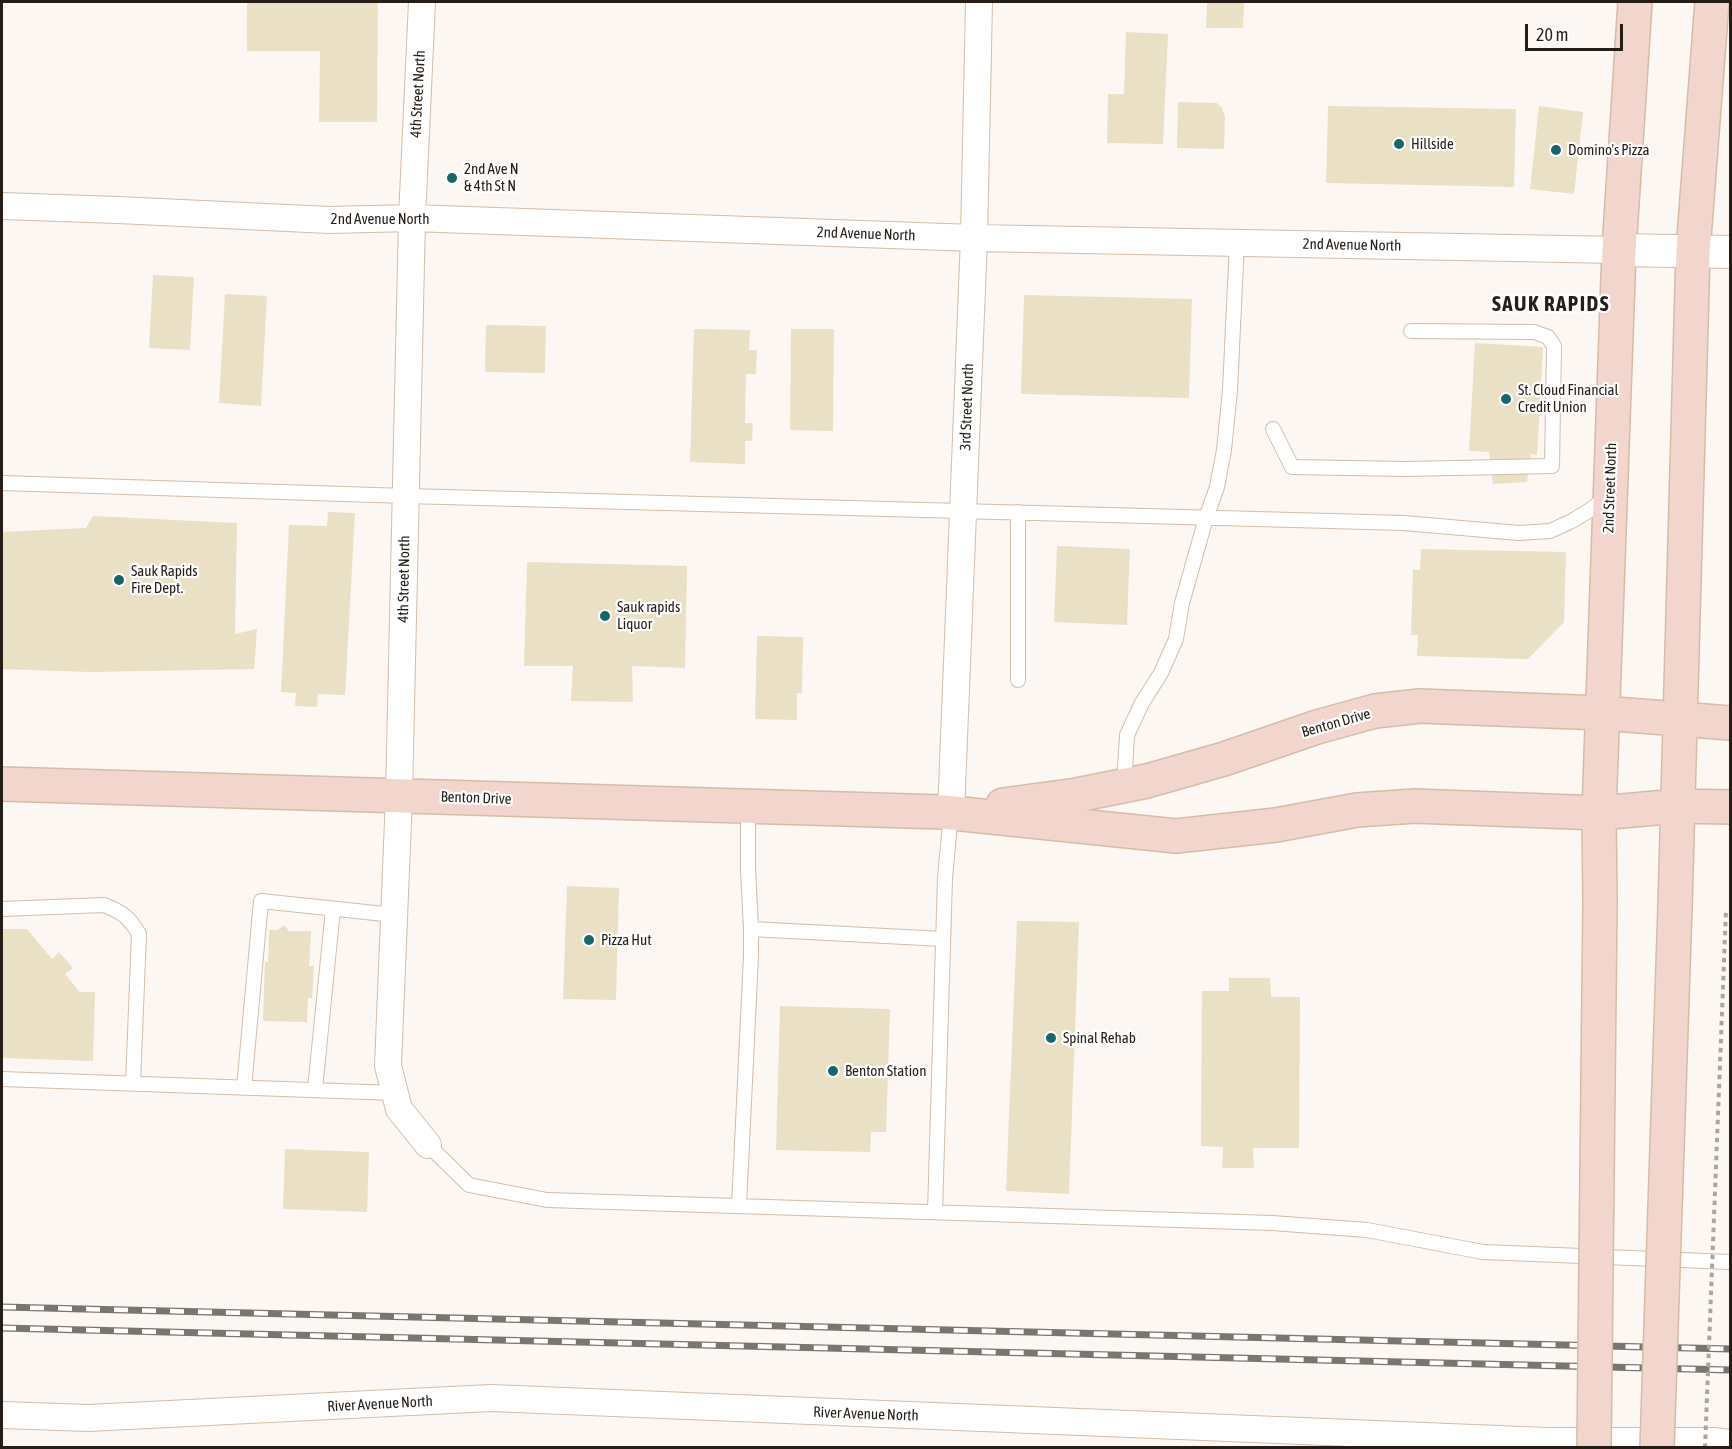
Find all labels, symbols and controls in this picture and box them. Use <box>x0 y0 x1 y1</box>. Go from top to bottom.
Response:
scale bar <box>1528 12 1626 50</box>
text: 20 m <box>1536 24 1568 45</box>
street label: 4th Street North <box>407 50 429 138</box>
place label: Hillside <box>1411 135 1454 153</box>
marker: Hillside <box>1392 137 1406 151</box>
place label: Domino's Pizza <box>1568 141 1650 159</box>
marker: Domino's Pizza <box>1549 143 1563 157</box>
place label: 2nd Ave N & 4th St N <box>464 160 519 195</box>
marker: 2nd Ave N & 4th St N <box>445 171 459 185</box>
street label: 2nd Avenue North <box>331 210 429 228</box>
street label: 2nd Avenue North <box>816 223 916 245</box>
street label: 2nd Avenue North <box>1302 235 1402 255</box>
district label: SAUK RAPIDS <box>1492 291 1610 317</box>
street label: 3rd Street North <box>956 363 978 451</box>
place label: St. Cloud Financial Credit Union <box>1518 381 1618 416</box>
marker: St. Cloud Financial Credit Union <box>1499 392 1513 406</box>
street label: 2nd Street North <box>1599 443 1621 533</box>
street label: 4th Street North <box>394 535 414 623</box>
place label: Sauk Rapids Fire Dept. <box>131 562 198 597</box>
marker: Sauk Rapids Fire Dept. <box>112 573 126 587</box>
place label: Sauk rapids Liquor <box>617 598 680 633</box>
marker: Sauk rapids Liquor <box>598 609 612 623</box>
street label: Benton Drive <box>1299 705 1373 741</box>
street label: Benton Drive <box>440 788 512 808</box>
place label: Pizza Hut <box>601 931 652 949</box>
marker: Pizza Hut <box>582 933 596 947</box>
place label: Spinal Rehab <box>1063 1029 1136 1047</box>
marker: Spinal Rehab <box>1044 1031 1058 1045</box>
place label: Benton Station <box>845 1062 926 1080</box>
marker: Benton Station <box>826 1064 840 1078</box>
street label: River Avenue North <box>327 1392 433 1416</box>
street label: River Avenue North <box>813 1403 919 1425</box>

